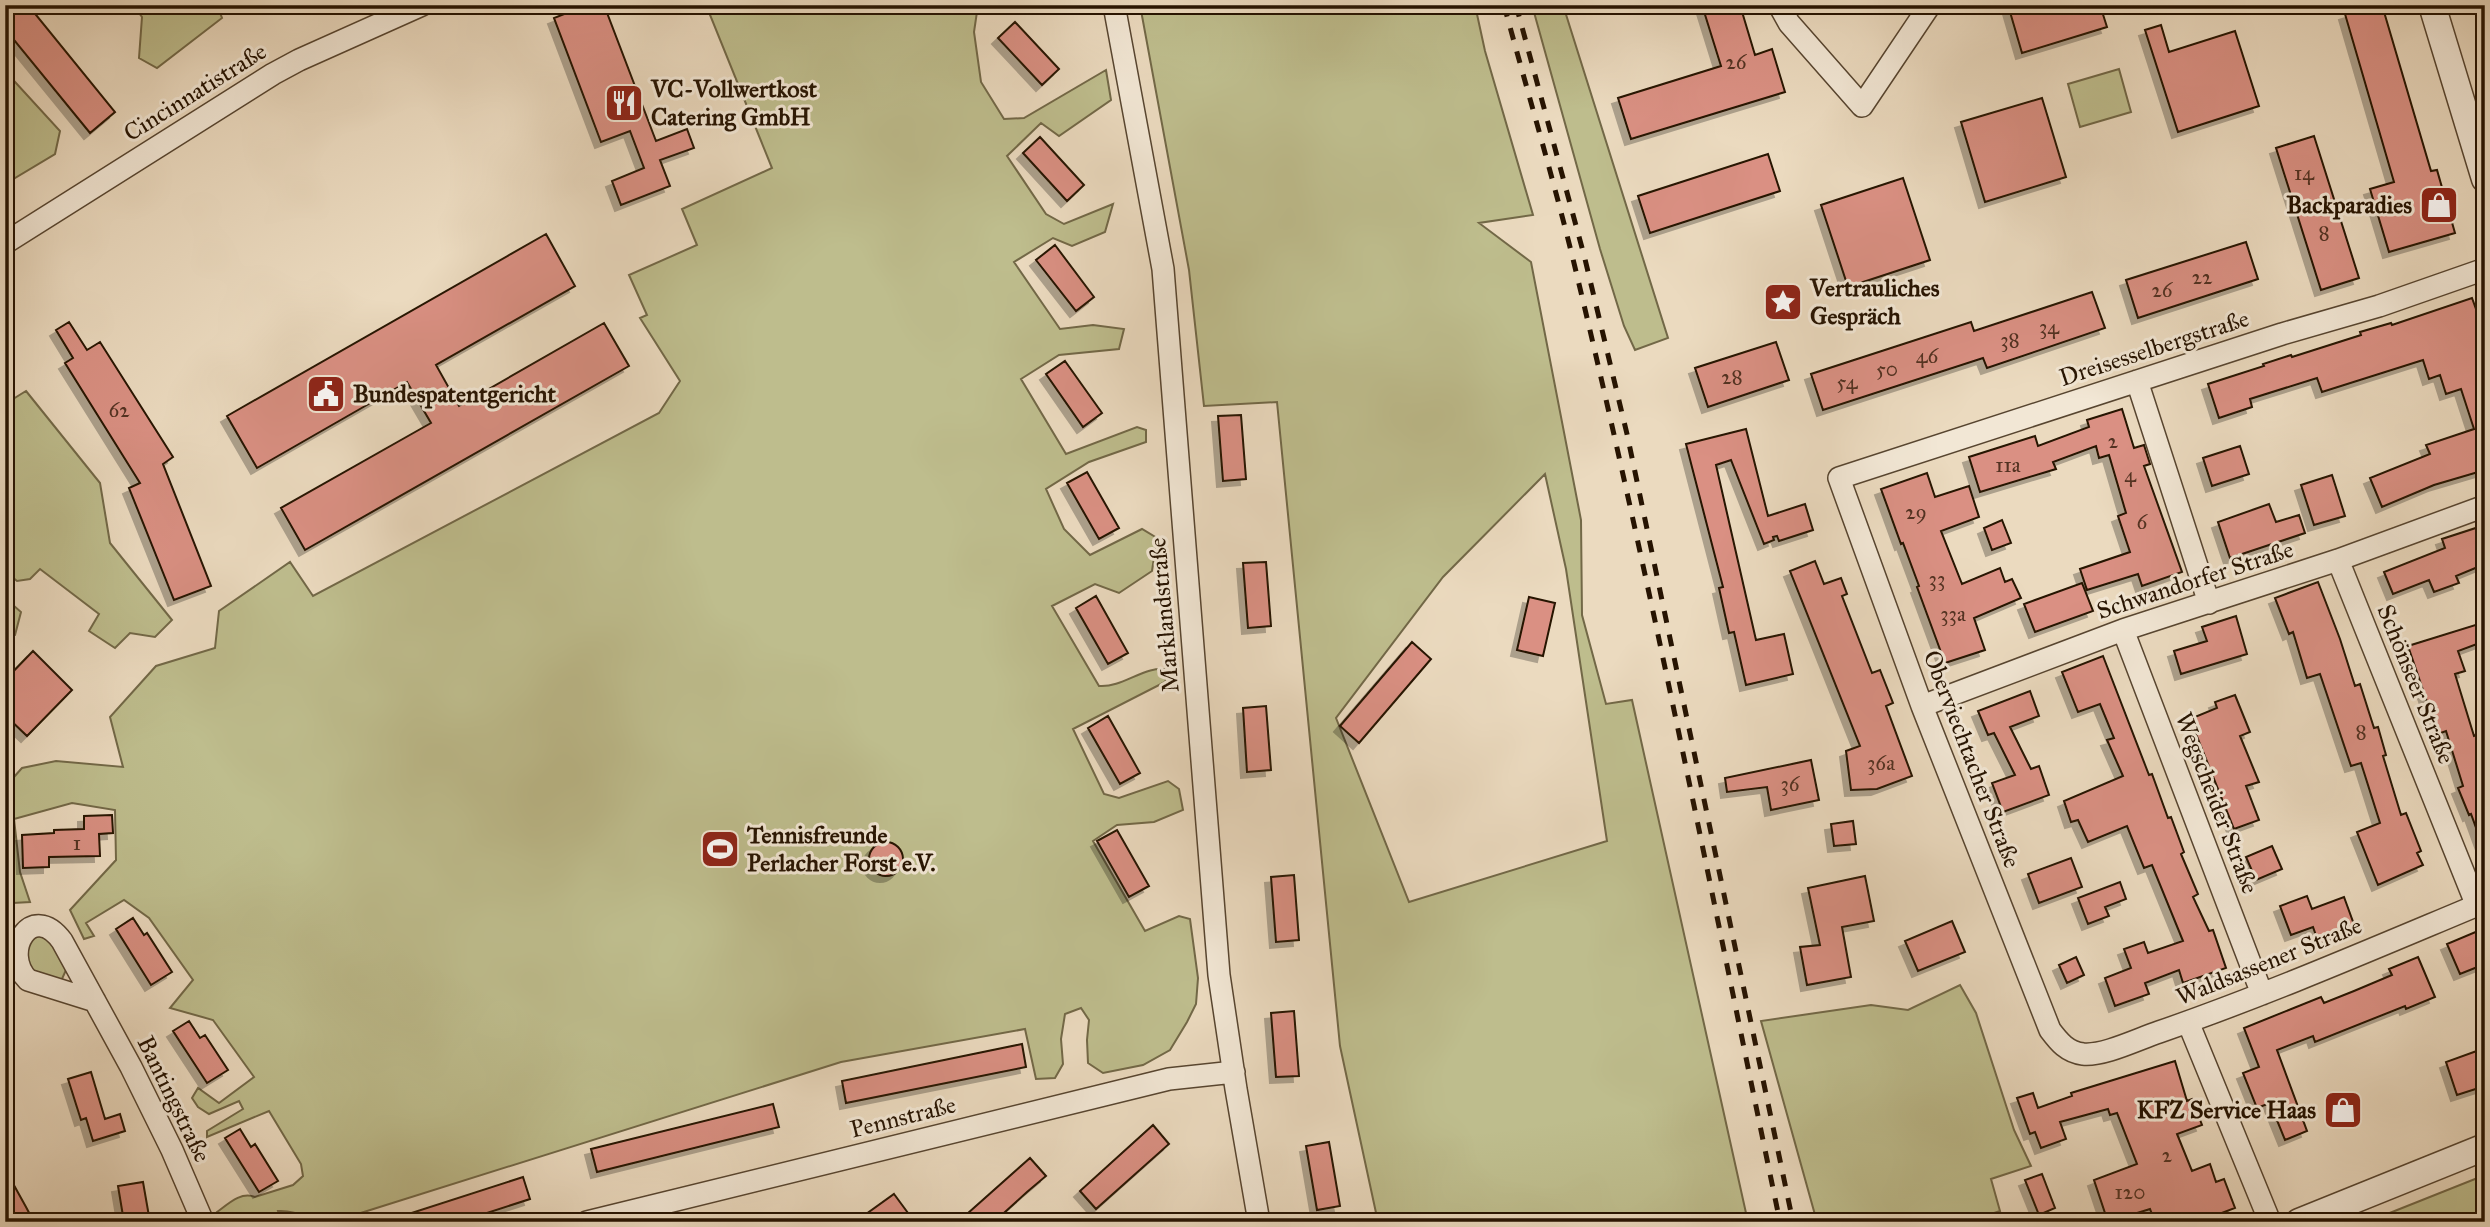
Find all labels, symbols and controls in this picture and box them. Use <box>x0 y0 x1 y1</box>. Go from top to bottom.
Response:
street label: Cincinnatistraße <box>118 36 272 148</box>
house number: 26 <box>1725 49 1748 75</box>
place label: VC-Vollwertkost Catering GmbH <box>650 74 817 132</box>
restaurant icon: VC-Vollwertkost Catering GmbH <box>603 82 645 124</box>
house number: 14 <box>2294 160 2315 186</box>
shop icon: Backparadies <box>2418 184 2460 226</box>
place label: Backparadies <box>2286 190 2412 220</box>
house number: 8 <box>2318 220 2330 246</box>
house number: 22 <box>2192 264 2213 290</box>
place label: Vertrauliches Gespräch <box>1809 273 1940 331</box>
house number: 26 <box>2151 277 2174 303</box>
place icon: Vertrauliches Gespräch <box>1762 281 1804 323</box>
street label: Dreisesselbergstraße <box>2055 303 2253 393</box>
house number: 34 <box>2039 314 2060 340</box>
house number: 38 <box>2000 327 2020 353</box>
house number: 46 <box>1916 343 1939 369</box>
house number: 50 <box>1876 356 1898 382</box>
house number: 28 <box>1721 364 1743 390</box>
house number: 54 <box>1837 369 1859 395</box>
public building icon: Bundespatentgericht <box>305 373 347 415</box>
place label: Bundespatentgericht <box>353 379 556 409</box>
house number: 62 <box>108 397 130 423</box>
house number: 2 <box>2108 428 2119 454</box>
house number: 11a <box>1995 452 2021 478</box>
house number: 4 <box>2124 462 2137 488</box>
house number: 29 <box>1905 499 1927 525</box>
house number: 6 <box>2137 509 2149 535</box>
street label: Schwandorfer Straße <box>2093 534 2297 626</box>
street label: Marklandstraße <box>1142 536 1186 694</box>
house number: 33 <box>1929 566 1945 592</box>
street label: Schönseer Straße <box>2370 600 2462 768</box>
house number: 33a <box>1940 601 1966 627</box>
street label: Oberviechtacher Straße <box>1917 646 2027 872</box>
street label: Wegscheider Straße <box>2169 708 2265 898</box>
house number: 8 <box>2355 719 2367 745</box>
house number: 36a <box>1867 750 1895 776</box>
house number: 36 <box>1780 771 1801 797</box>
place label: Tennisfreunde Perlacher Forst e.V. <box>746 820 936 878</box>
sports icon: Tennisfreunde Perlacher Forst e.V. <box>699 828 741 870</box>
house number: 1 <box>73 830 81 856</box>
street label: Waldsassener Straße <box>2172 910 2366 1012</box>
street label: Bantingstraße <box>130 1031 218 1167</box>
street label: Pennstraße <box>847 1089 959 1145</box>
shop icon: KFZ Service Haas <box>2322 1089 2364 1131</box>
place label: KFZ Service Haas <box>2137 1095 2316 1125</box>
house number: 2 <box>2162 1142 2173 1168</box>
house number: 120 <box>2115 1179 2145 1205</box>

